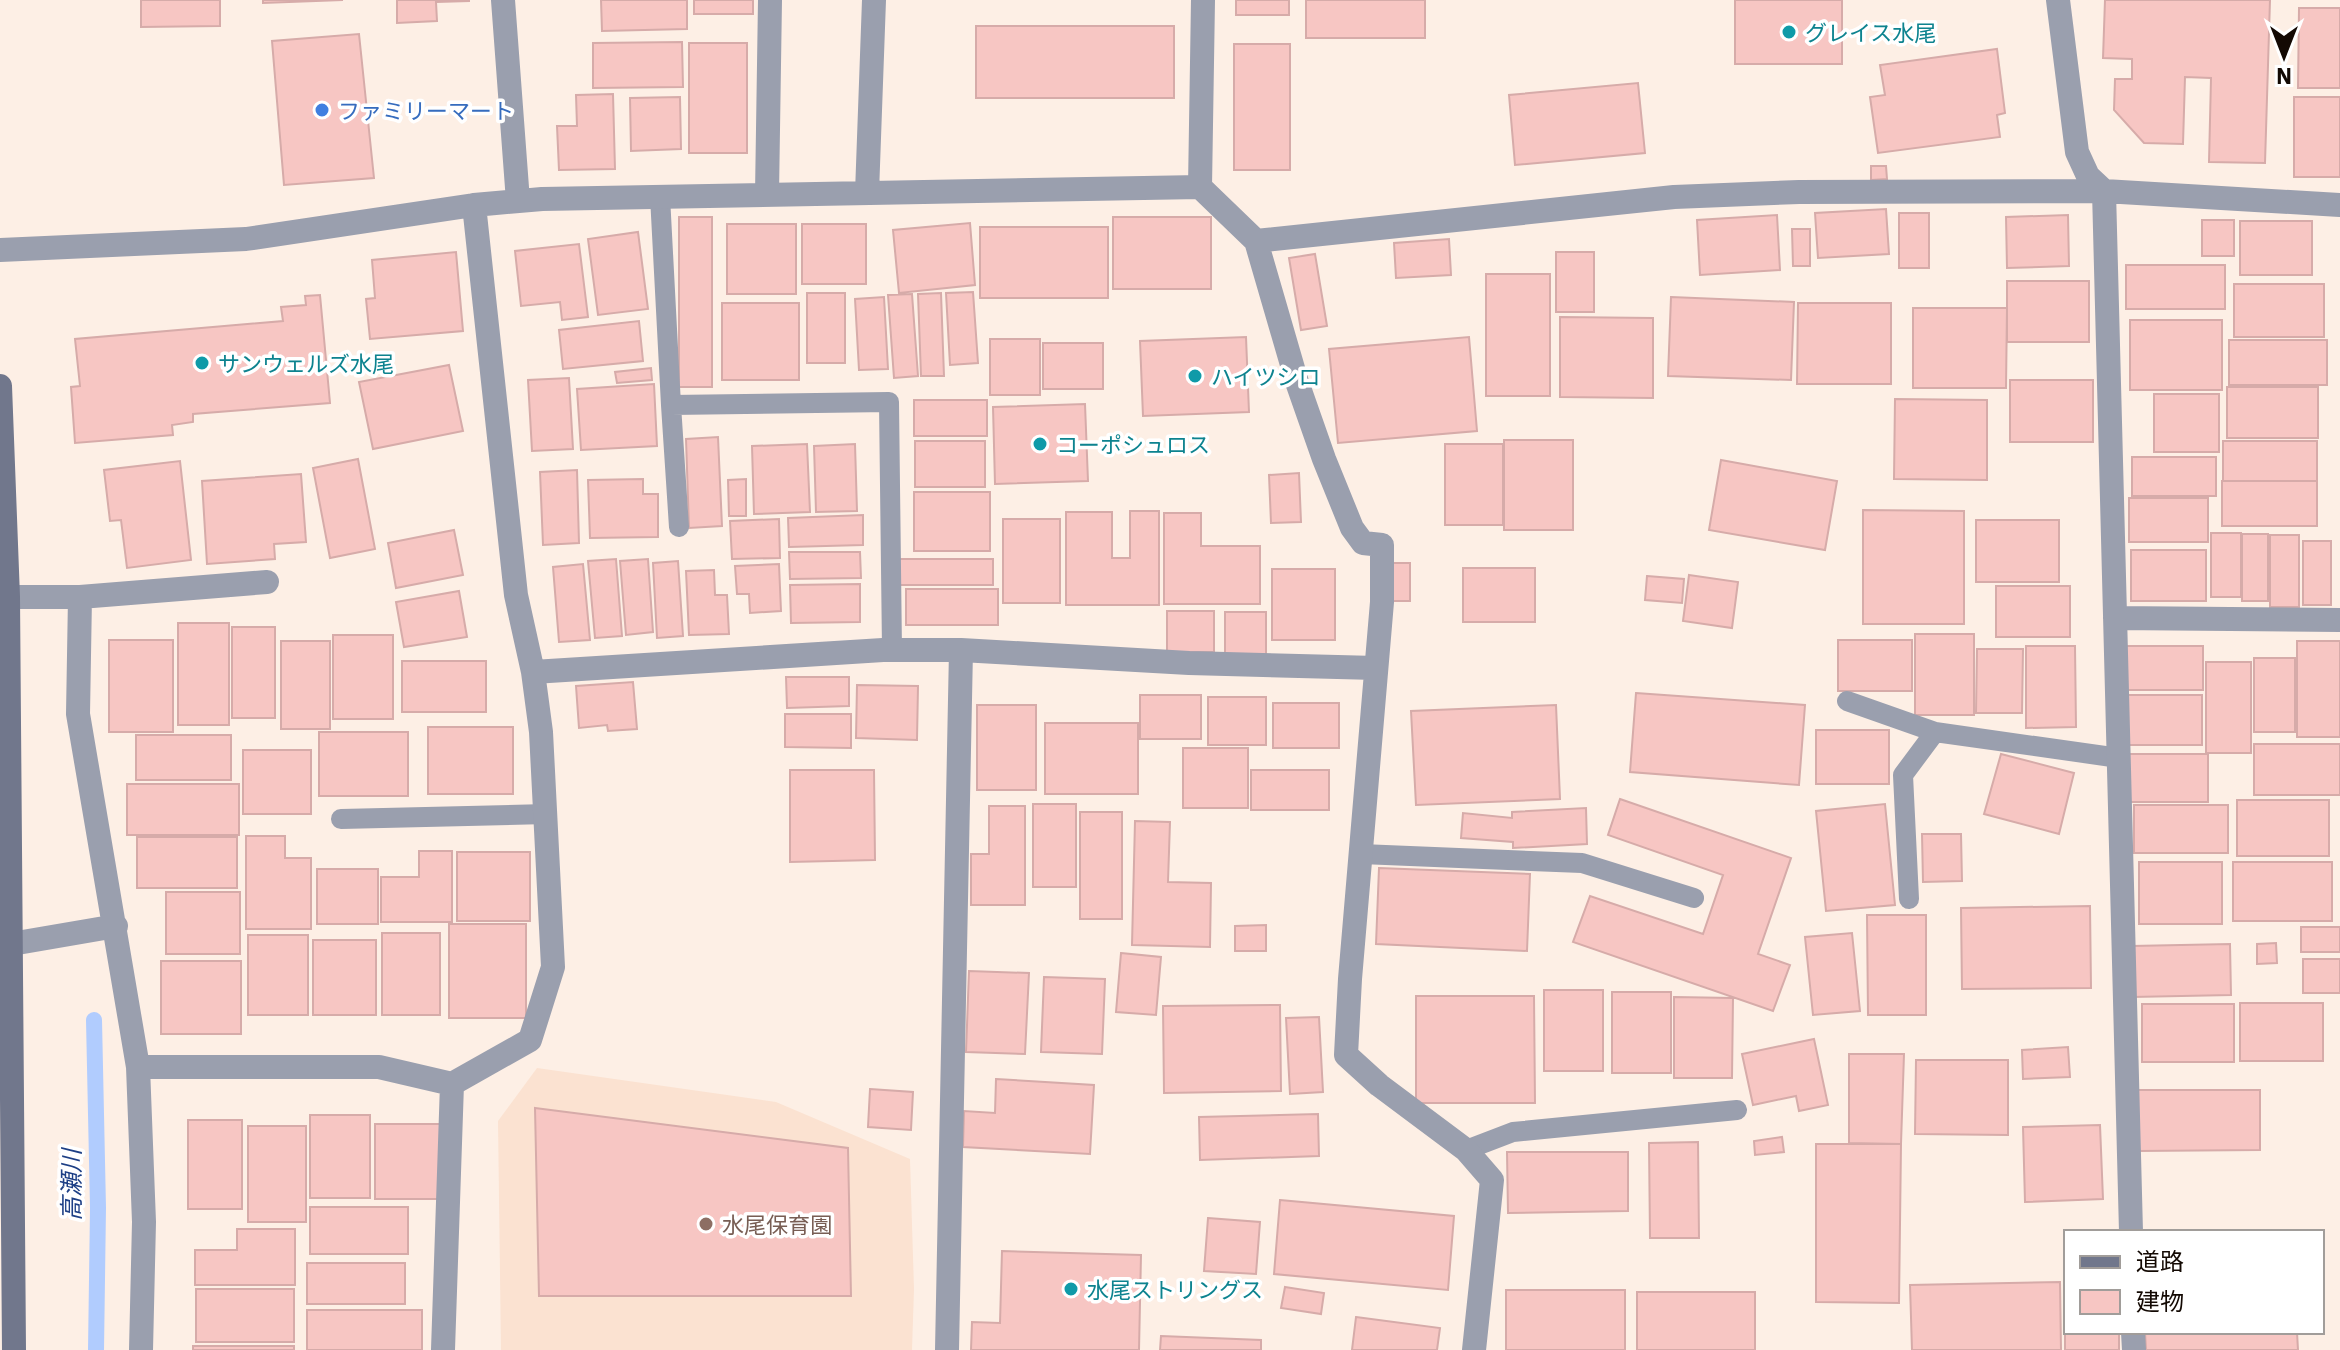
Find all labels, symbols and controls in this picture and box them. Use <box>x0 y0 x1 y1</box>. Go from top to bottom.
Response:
north arrow <box>2244 16 2324 96</box>
place label: グレイス水尾 <box>1805 18 1936 47</box>
marker: グレイス水尾 <box>1780 23 1798 41</box>
text: N <box>2276 62 2292 91</box>
place label: ファミリーマート <box>338 96 514 125</box>
marker: ファミリーマート <box>313 101 331 119</box>
place label: サンウェルズ水尾 <box>218 349 394 378</box>
marker: サンウェルズ水尾 <box>193 354 211 372</box>
place label: ハイツシロ <box>1211 362 1321 391</box>
marker: ハイツシロ <box>1186 367 1204 385</box>
place label: コーポシュロス <box>1056 430 1210 459</box>
marker: コーポシュロス <box>1031 435 1049 453</box>
water label: 高瀬川 <box>55 1146 87 1221</box>
place label: 水尾保育園 <box>722 1210 832 1239</box>
marker: 水尾保育園 <box>697 1215 715 1233</box>
legend <box>2064 1230 2324 1334</box>
text: 道路 <box>2136 1245 2184 1277</box>
place label: 水尾ストリングス <box>1087 1275 1263 1304</box>
marker: 水尾ストリングス <box>1062 1280 1080 1298</box>
text: 建物 <box>2136 1285 2184 1317</box>

